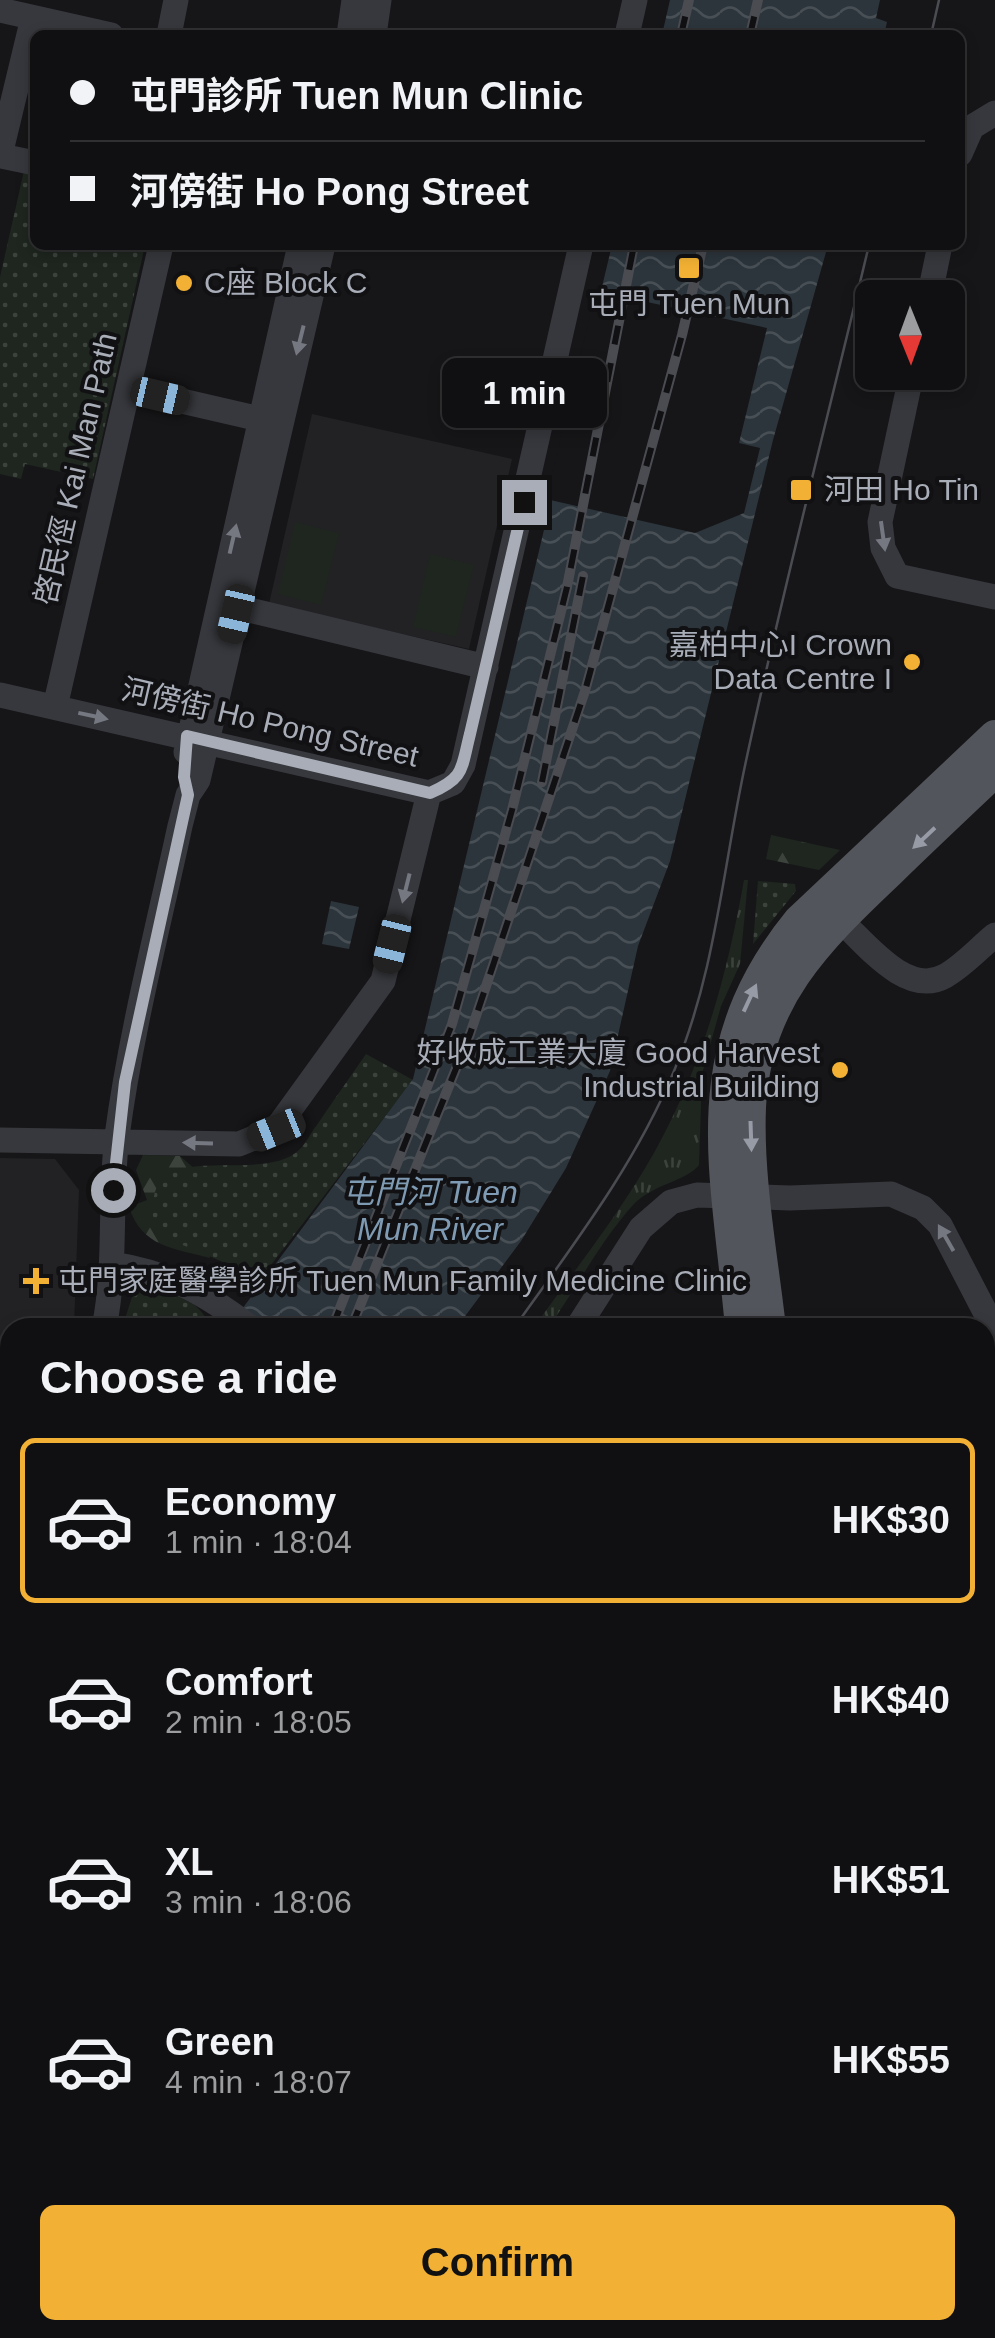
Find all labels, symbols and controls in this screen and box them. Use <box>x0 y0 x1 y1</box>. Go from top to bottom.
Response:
text: 屯門診所 Tuen Mun Clinic <box>130 75 583 117</box>
text: 河傍街 Ho Pong Street <box>130 171 529 213</box>
marker: 屯門 Tuen Mun <box>676 255 702 281</box>
place label: C座 Block C <box>204 266 367 299</box>
marker: C座 Block C <box>173 272 195 294</box>
north arrow <box>855 280 965 390</box>
map controls <box>855 280 965 390</box>
place label: 屯門 Tuen Mun <box>588 287 790 320</box>
one-way arrow <box>292 325 307 356</box>
street label: 啓民徑 Kai Man Path <box>28 330 123 608</box>
callout: 1 min <box>442 357 606 427</box>
car <box>127 375 193 417</box>
text: 1 min <box>483 375 566 411</box>
place label: 河田 Ho Tin <box>824 473 979 506</box>
marker: 河田 Ho Tin <box>788 477 814 503</box>
route end <box>502 480 547 525</box>
one-way arrow <box>875 521 891 552</box>
one-way arrow <box>226 523 241 554</box>
car <box>215 581 257 647</box>
place label: 嘉柏中心I Crown Data Centre I <box>669 628 892 695</box>
marker: 嘉柏中心I Crown Data Centre I <box>901 651 923 673</box>
street label: 河傍街 Ho Pong Street <box>119 672 422 773</box>
one-way arrow <box>78 708 109 724</box>
one-way arrow <box>913 826 937 849</box>
one-way arrow <box>398 873 413 904</box>
car <box>370 911 414 977</box>
one-way arrow <box>741 983 758 1012</box>
place label: 好收成工業大廈 Good Harvest Industrial Building <box>417 1036 821 1103</box>
marker: 好收成工業大廈 Good Harvest Industrial Building <box>829 1059 851 1081</box>
car <box>243 1105 309 1155</box>
one-way arrow <box>743 1120 759 1152</box>
one-way arrow <box>182 1134 214 1150</box>
route start <box>91 1168 136 1213</box>
water label: 屯門河 Tuen Mun River <box>342 1174 518 1247</box>
one-way arrow <box>938 1223 955 1252</box>
place label: 屯門家庭醫學診所 Tuen Mun Family Medicine Clinic <box>58 1264 747 1297</box>
marker: 屯門家庭醫學診所 Tuen Mun Family Medicine Clinic <box>23 1268 49 1294</box>
text: Choose a ride <box>40 1352 338 1403</box>
icon: car <box>45 1476 135 1566</box>
text: Economy <box>165 1481 336 1523</box>
text: HK$30 <box>832 1499 950 1541</box>
text: 1 min · 18:04 <box>165 1524 352 1560</box>
icon: car <box>45 1656 135 1746</box>
text: Comfort <box>165 1661 313 1703</box>
text: HK$40 <box>832 1679 950 1721</box>
text: 2 min · 18:05 <box>165 1704 352 1740</box>
icon: car <box>45 1836 135 1926</box>
text: XL <box>165 1841 214 1883</box>
text: HK$51 <box>832 1859 950 1901</box>
text: 3 min · 18:06 <box>165 1884 352 1920</box>
icon: car <box>45 2016 135 2106</box>
text: Green <box>165 2021 275 2063</box>
text: HK$55 <box>832 2039 950 2081</box>
text: 4 min · 18:07 <box>165 2064 352 2100</box>
button: Confirm <box>40 2205 955 2320</box>

